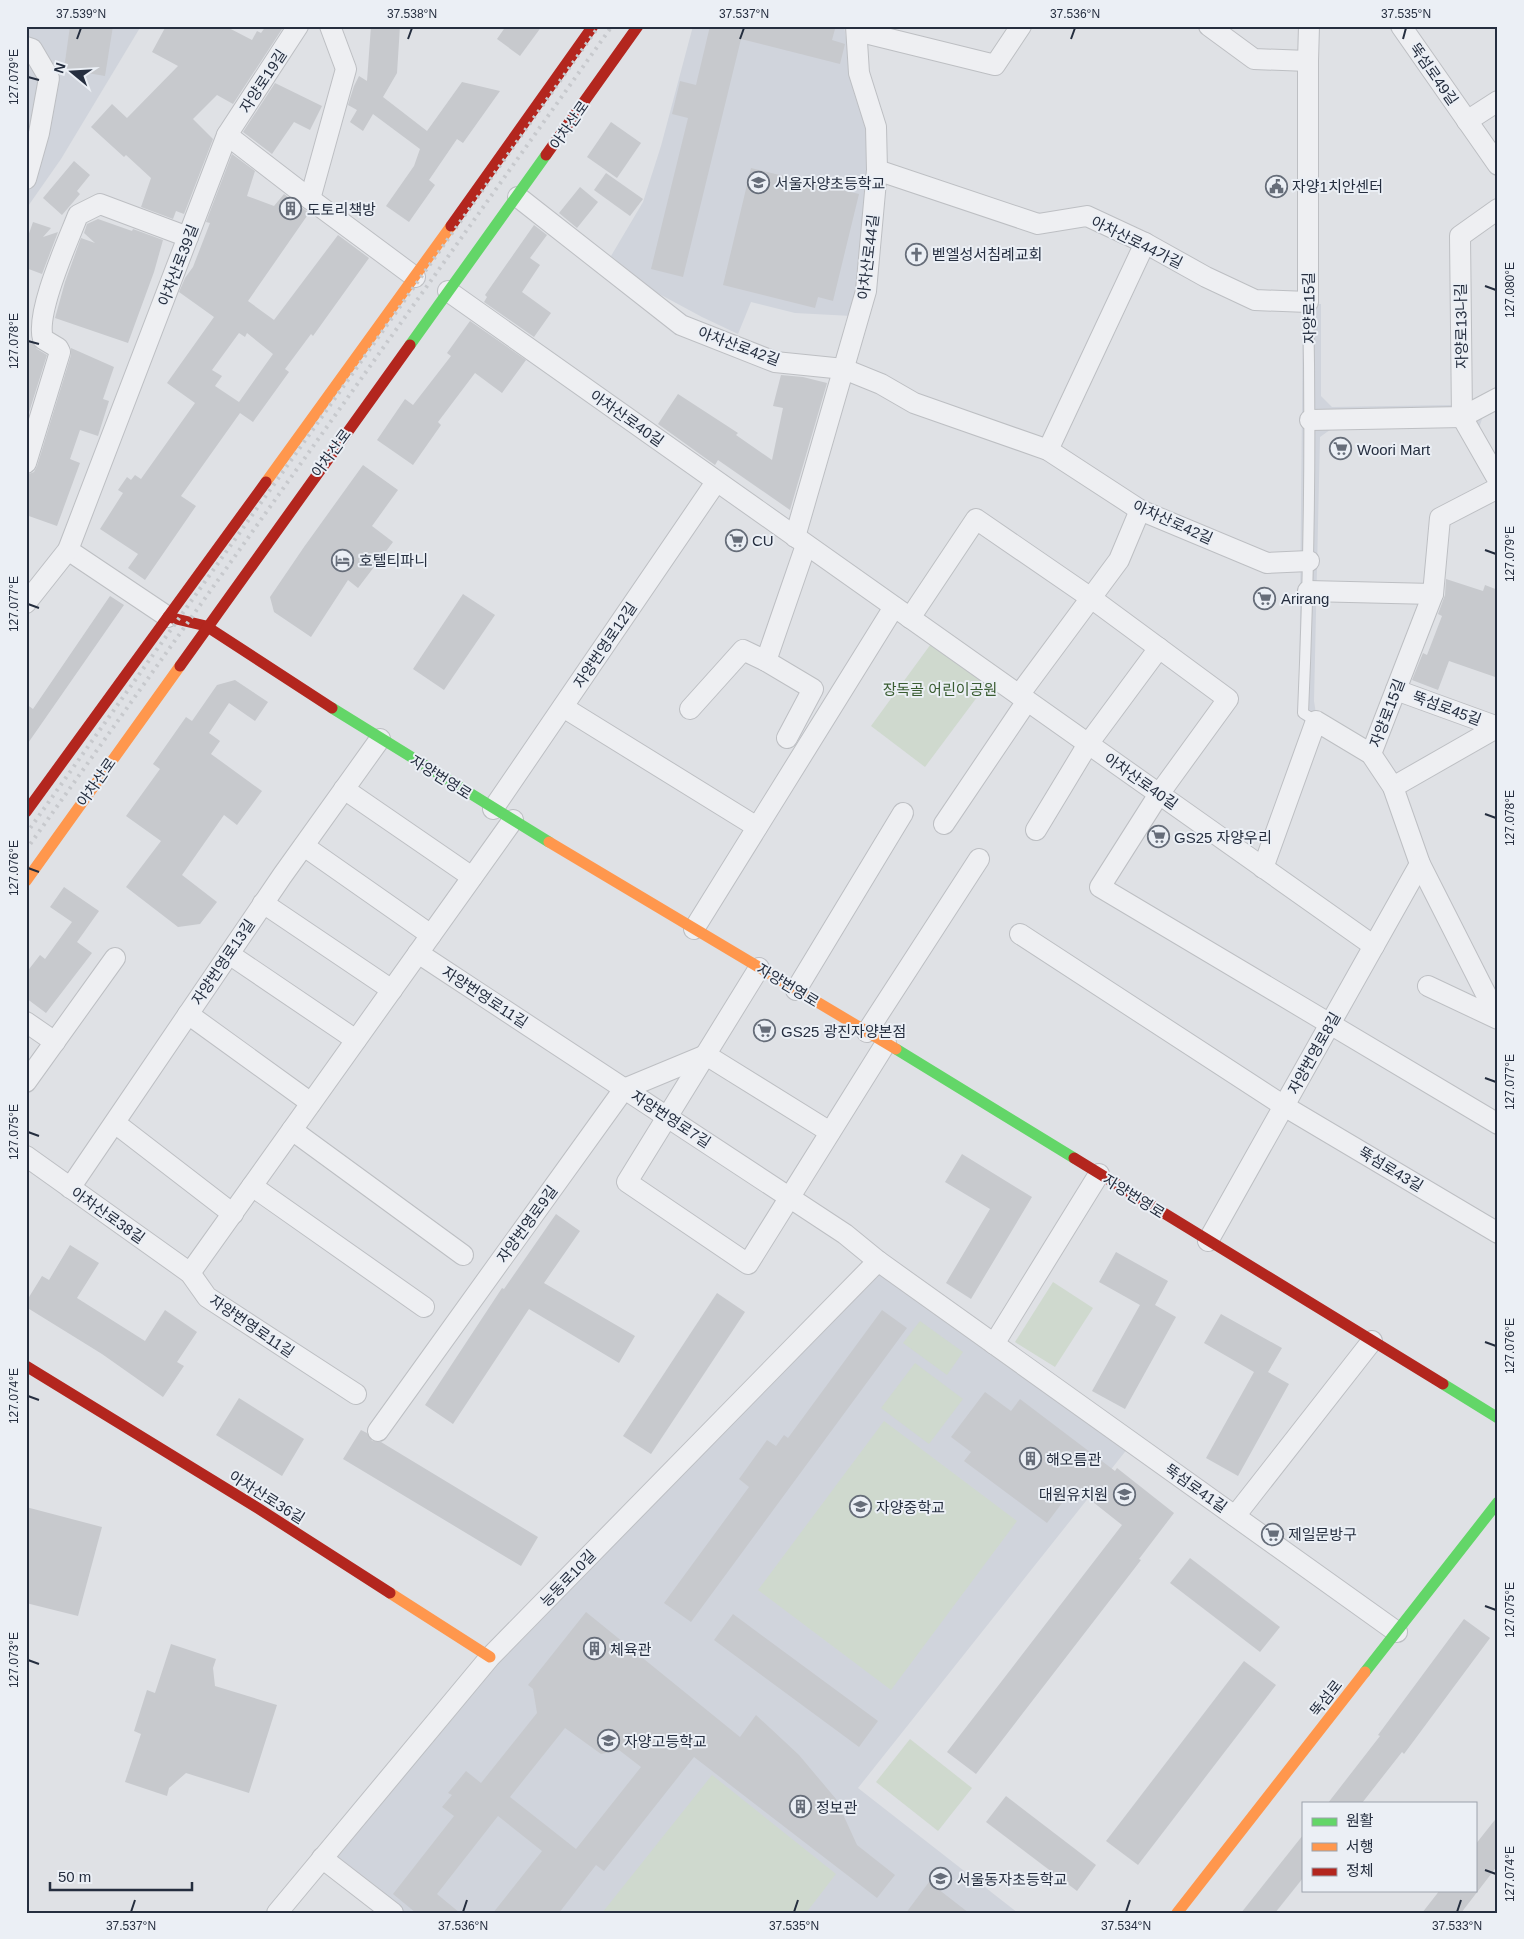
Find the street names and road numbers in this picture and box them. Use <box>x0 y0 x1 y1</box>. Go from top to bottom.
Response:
street label: 뚝섬로49길 <box>1406 40 1462 108</box>
street label: 자양로19길 <box>236 46 290 116</box>
street label: 아차산로 <box>546 98 592 152</box>
street label: 아차산로44길 <box>854 213 882 301</box>
street label: 아차산로44가길 <box>1089 213 1185 271</box>
street label: 아차산로39길 <box>155 222 201 308</box>
street label: 자양로15길 <box>1300 272 1318 344</box>
street label: 자양로13나길 <box>1452 283 1470 369</box>
street label: 아차산로42길 <box>696 323 782 369</box>
street label: 아차산로40길 <box>587 386 667 450</box>
street label: 아차산로 <box>308 426 354 480</box>
street label: 아차산로42길 <box>1130 497 1216 547</box>
street label: 자양번영로12길 <box>570 599 640 691</box>
street label: 자양로15길 <box>1366 676 1408 750</box>
street label: 뚝섬로45길 <box>1410 688 1484 728</box>
street label: 아차산로40길 <box>1101 749 1181 813</box>
street label: 자양번영로 <box>407 752 475 802</box>
street label: 아차산로 <box>73 755 119 809</box>
street label: 자양번영로13길 <box>188 916 258 1008</box>
street label: 자양번영로 <box>754 960 822 1010</box>
street label: 자양번영로11길 <box>439 963 531 1031</box>
street label: 자양번영로8길 <box>1284 1009 1344 1097</box>
street label: 자양번영로7길 <box>628 1087 714 1151</box>
street label: 뚝섬로43길 <box>1356 1143 1426 1195</box>
street label: 자양번영로 <box>1100 1171 1168 1221</box>
street label: 자양번영로9길 <box>493 1182 561 1266</box>
street label: 아차산로38길 <box>68 1183 148 1247</box>
street label: 자양번영로11길 <box>206 1291 298 1361</box>
street label: 뚝섬로41길 <box>1162 1460 1230 1516</box>
street label: 아차산로36길 <box>226 1467 308 1527</box>
street label: 능동로10길 <box>537 1546 599 1610</box>
street label: 뚝섬로 <box>1307 1676 1345 1720</box>

